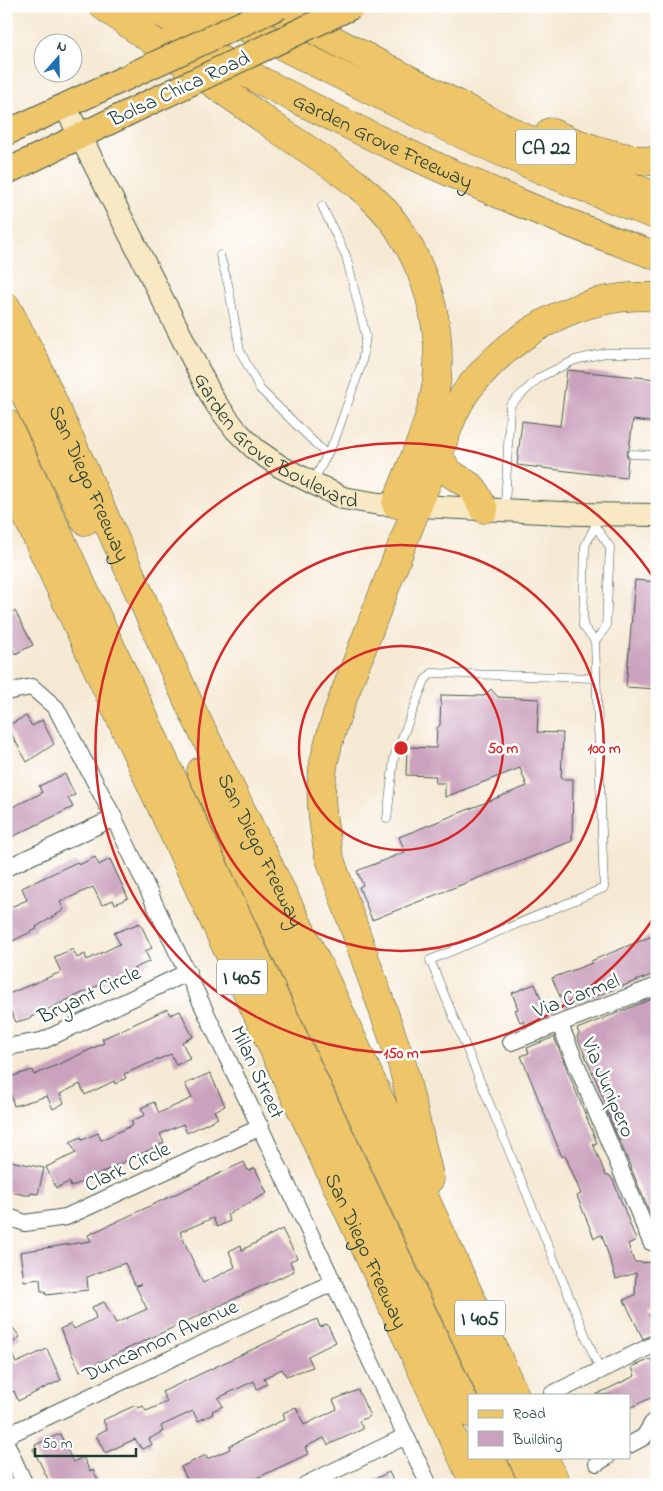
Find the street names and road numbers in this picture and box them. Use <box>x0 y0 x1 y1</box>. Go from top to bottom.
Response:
street label: Bolsa Chica Road <box>104 44 255 136</box>
street label: Garden Grove Freeway <box>287 87 477 200</box>
road number: CA 22 <box>516 130 576 164</box>
street label: Garden Grove Boulevard <box>185 368 360 517</box>
street label: San Diego Freeway <box>40 401 136 568</box>
street label: San Diego Freeway <box>209 769 310 934</box>
street label: Bryant Circle <box>33 959 148 1035</box>
road number: I 405 <box>217 960 267 994</box>
street label: Via Carmel <box>528 967 624 1027</box>
street label: Milan Street <box>221 1021 291 1124</box>
street label: Via Junipero <box>572 1032 642 1142</box>
street label: Clark Circle <box>80 1135 176 1201</box>
street label: San Diego Freeway <box>316 1169 414 1335</box>
street label: Duncannon Avenue <box>77 1292 244 1391</box>
road number: I 405 <box>455 1300 505 1336</box>

